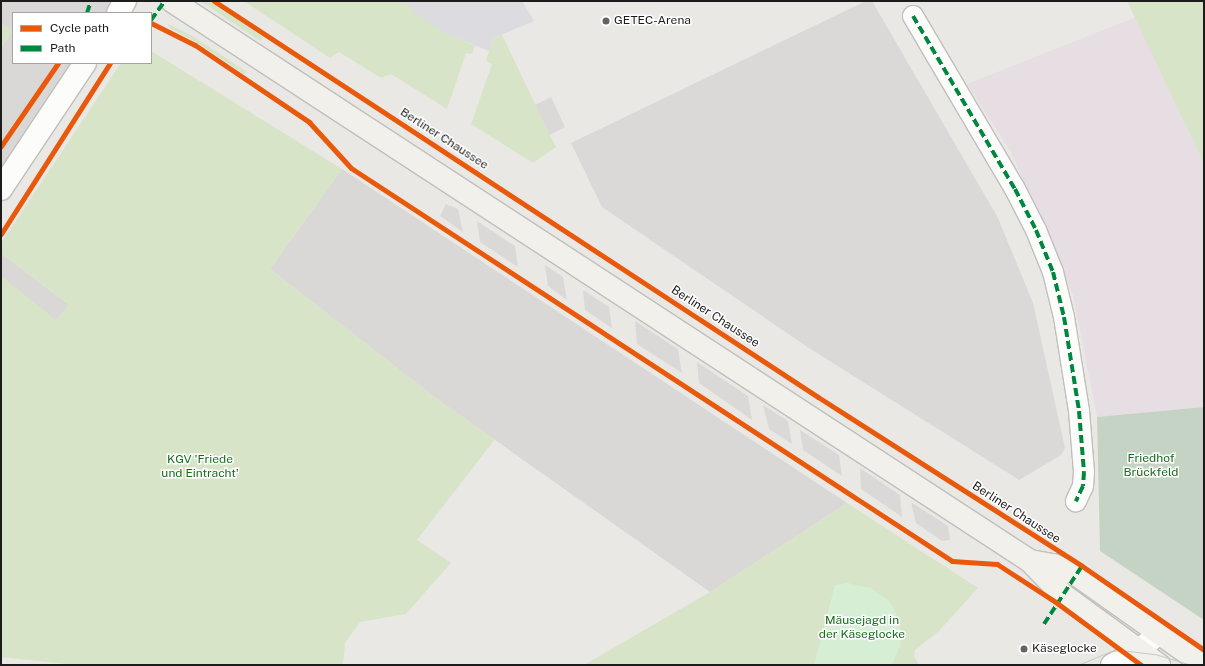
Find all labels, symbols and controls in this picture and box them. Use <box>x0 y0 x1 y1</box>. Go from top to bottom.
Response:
legend <box>12 12 152 64</box>
place label: GETEC-Arena <box>614 14 691 28</box>
marker: GETEC-Arena <box>601 16 611 26</box>
text: Cycle path <box>50 21 109 35</box>
text: Path <box>50 41 76 55</box>
street label: Berliner Chaussee <box>397 105 491 173</box>
street label: Berliner Chaussee <box>668 283 762 351</box>
park label: Friedhof Brückfeld <box>1124 452 1178 480</box>
park label: KGV 'Friede und Eintracht' <box>161 453 239 481</box>
street label: Berliner Chaussee <box>969 479 1063 547</box>
park label: Mäusejagd in der Käseglocke <box>819 614 905 642</box>
place label: Käseglocke <box>1032 642 1097 656</box>
marker: Käseglocke <box>1019 644 1029 654</box>

